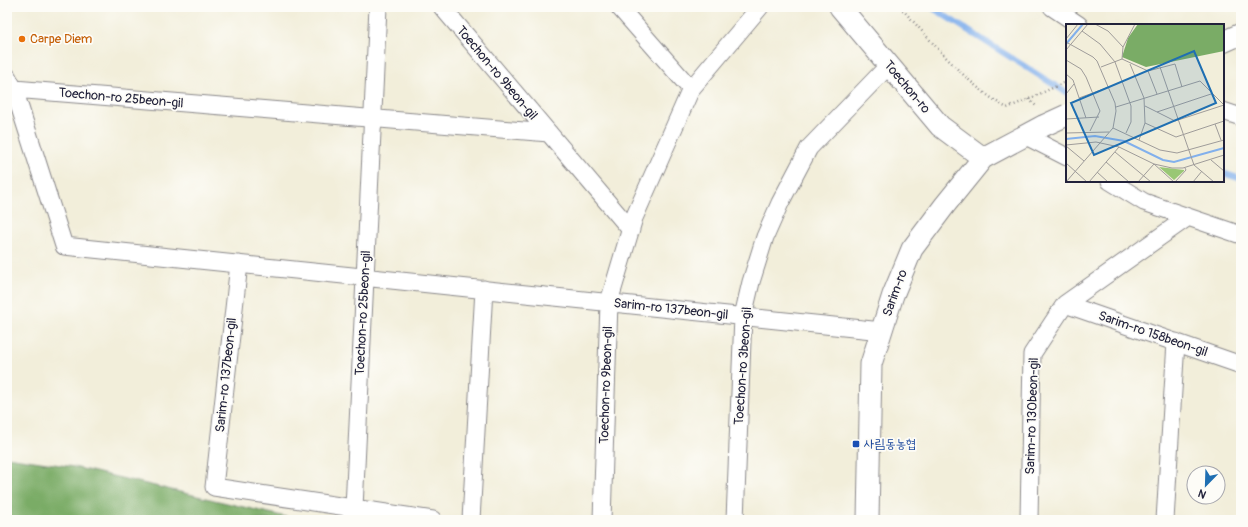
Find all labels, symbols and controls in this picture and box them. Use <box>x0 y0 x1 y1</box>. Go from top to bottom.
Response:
street label: Toechon-ro 9beon-gil <box>453 23 541 123</box>
inset map <box>1066 24 1224 182</box>
place label: Carpe Diem <box>30 31 92 47</box>
marker: Carpe Diem <box>17 34 27 44</box>
street label: Toechon-ro <box>880 57 934 117</box>
street label: Toechon-ro 25beon-gil <box>58 85 184 111</box>
street label: Toechon-ro 25beon-gil <box>352 250 374 376</box>
street label: Sarim-ro <box>879 267 911 319</box>
street label: Sarim-ro 137beon-gil <box>613 295 729 323</box>
street label: Toechon-ro 3beon-gil <box>731 306 755 426</box>
street label: Sarim-ro 158beon-gil <box>1096 308 1210 360</box>
street label: Sarim-ro 137beon-gil <box>212 317 240 433</box>
street label: Toechon-ro 9beon-gil <box>596 326 616 444</box>
street label: Sarim-ro 130beon-gil <box>1022 357 1042 475</box>
place label: 사림동농협 <box>863 436 916 452</box>
marker: 사림동농협 <box>851 439 861 449</box>
north arrow <box>1186 465 1226 505</box>
text: N <box>1196 486 1208 501</box>

